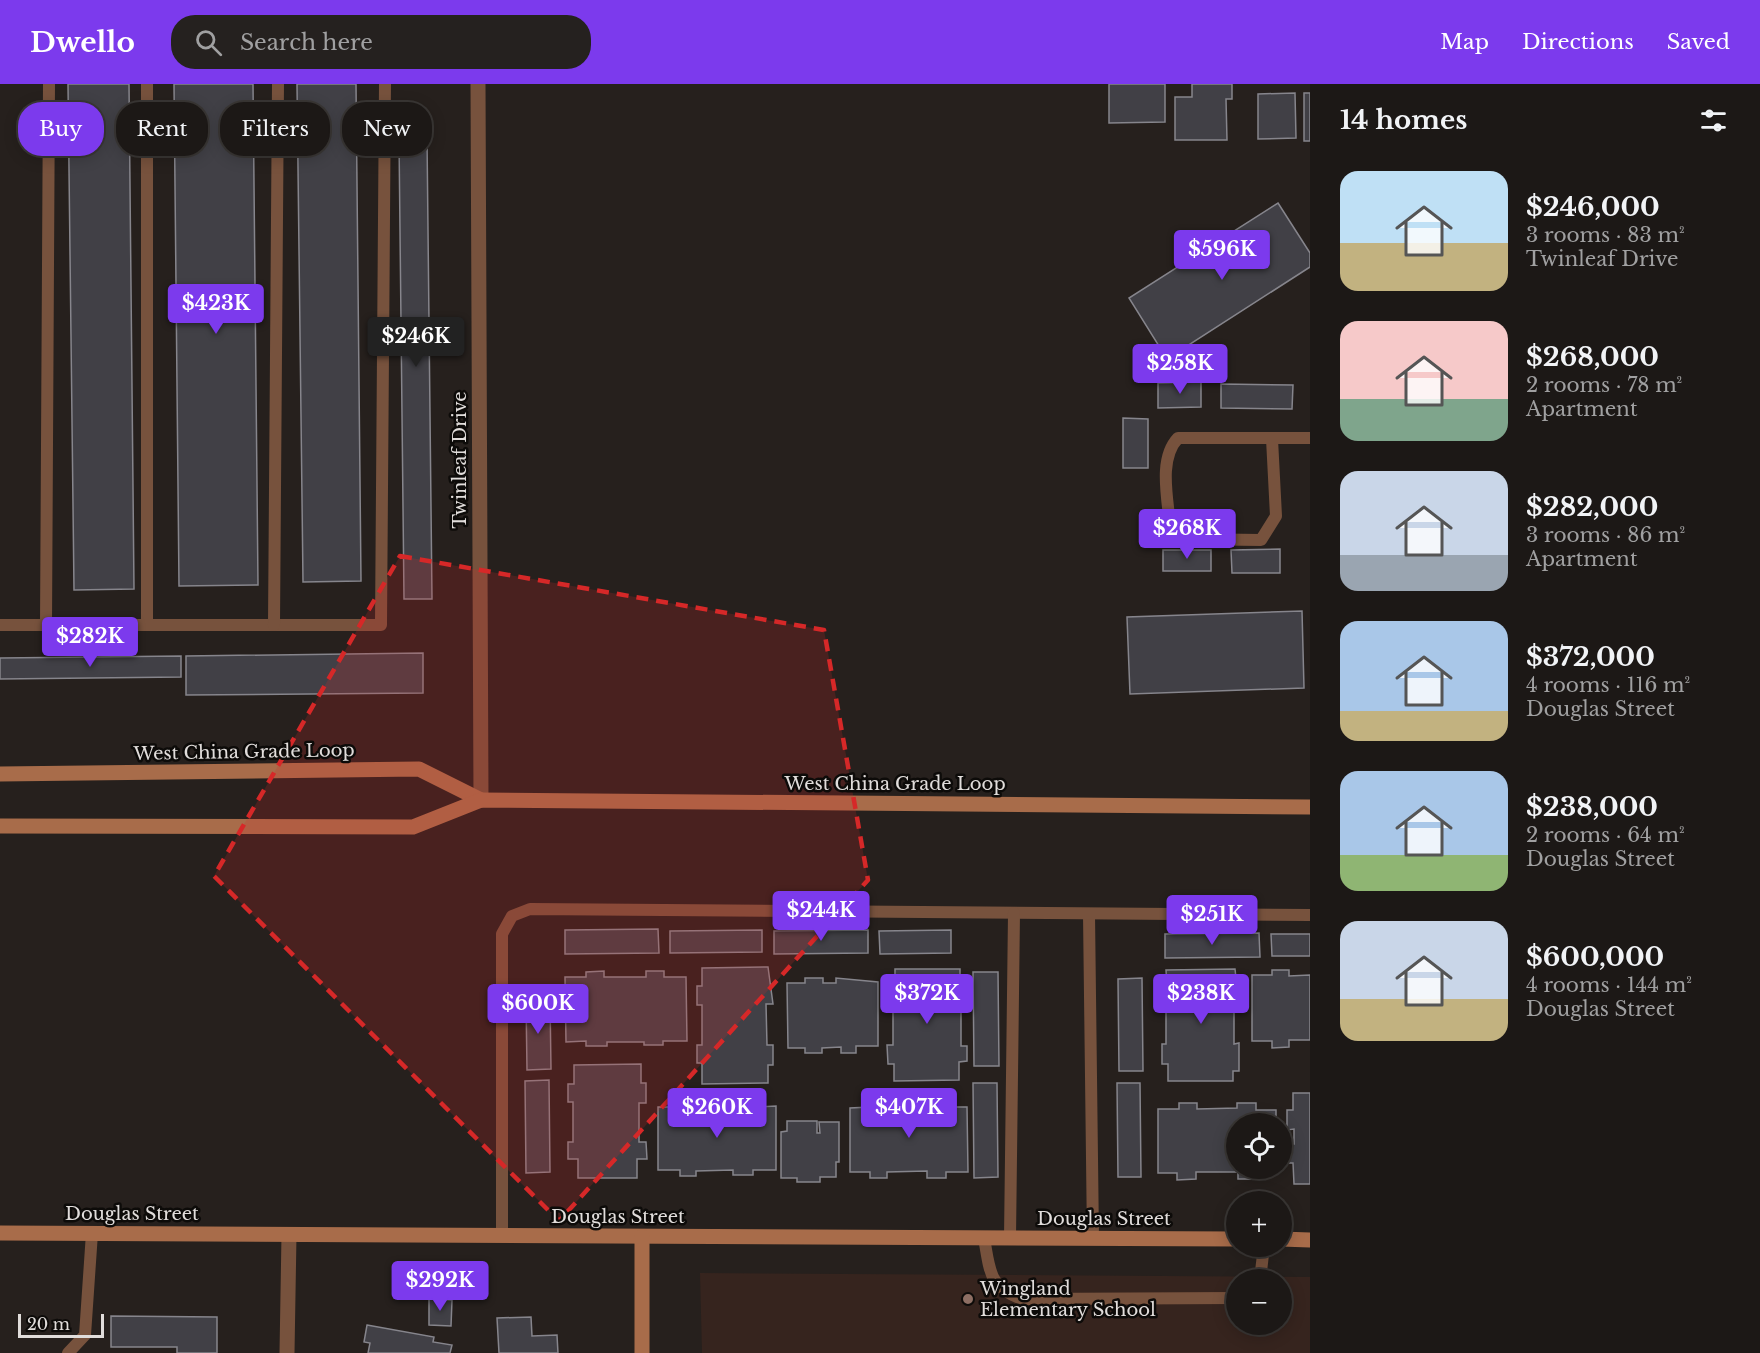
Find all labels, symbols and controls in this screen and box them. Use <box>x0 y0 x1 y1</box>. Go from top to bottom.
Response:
search box <box>171 15 591 69</box>
text: Dwello <box>30 25 135 60</box>
icon: search <box>192 26 225 59</box>
text: Search here <box>240 29 373 56</box>
text: Map <box>1440 29 1489 55</box>
text: Directions <box>1522 29 1634 55</box>
text: Saved <box>1667 29 1730 55</box>
chip: Buy <box>18 102 104 156</box>
chip: Rent <box>116 102 208 156</box>
chip: Filters <box>220 102 330 156</box>
chip: New <box>342 102 432 156</box>
text: 14 homes <box>1340 104 1467 136</box>
icon: filters <box>1697 104 1730 137</box>
text: $246,000 <box>1526 191 1660 223</box>
icon: home <box>1388 195 1460 267</box>
text: 3 rooms · 83 m² <box>1526 223 1685 247</box>
pin: $596K <box>1180 230 1264 281</box>
text: $596K <box>1188 237 1256 261</box>
text: Twinleaf Drive <box>1526 247 1678 271</box>
pin: $423K <box>174 284 258 335</box>
text: $423K <box>182 291 250 315</box>
pin: $246K <box>374 317 458 368</box>
text: $246K <box>381 324 451 348</box>
text: $268,000 <box>1526 341 1659 373</box>
pin: $258K <box>1138 344 1222 395</box>
icon: home <box>1388 345 1460 417</box>
text: $258K <box>1147 351 1213 375</box>
text: 2 rooms · 78 m² <box>1526 373 1682 397</box>
street label: Twinleaf Drive <box>449 391 471 529</box>
text: Apartment <box>1526 397 1637 421</box>
text: $282,000 <box>1526 491 1658 523</box>
icon: home <box>1388 495 1460 567</box>
pin: $268K <box>1145 509 1229 560</box>
text: $268K <box>1153 516 1221 540</box>
text: 3 rooms · 86 m² <box>1526 523 1685 547</box>
text: Apartment <box>1526 547 1637 571</box>
pin: $282K <box>48 617 132 668</box>
text: $282K <box>56 624 124 648</box>
text: $372,000 <box>1526 641 1655 673</box>
icon: home <box>1388 645 1460 717</box>
text: 4 rooms · 116 m² <box>1526 673 1690 697</box>
text: Douglas Street <box>1526 697 1675 721</box>
street label: West China Grade Loop <box>132 739 355 765</box>
street label: West China Grade Loop <box>783 773 1006 795</box>
text: $238,000 <box>1526 791 1658 823</box>
icon: home <box>1388 795 1460 867</box>
text: 2 rooms · 64 m² <box>1526 823 1685 847</box>
text: Douglas Street <box>1526 847 1675 871</box>
pin: $244K <box>779 891 863 942</box>
pin: $251K <box>1170 895 1254 946</box>
text: $244K <box>787 898 855 922</box>
text: $251K <box>1181 902 1243 926</box>
text: $600,000 <box>1526 941 1664 973</box>
icon: home <box>1388 945 1460 1017</box>
text: 4 rooms · 144 m² <box>1526 973 1692 997</box>
pin: $372K <box>885 974 969 1025</box>
pin: $238K <box>1159 974 1243 1025</box>
text: $372K <box>894 981 960 1005</box>
text: $238K <box>1167 981 1235 1005</box>
pin: $600K <box>496 984 580 1035</box>
text: $600K <box>502 991 575 1015</box>
text: Douglas Street <box>1526 997 1675 1021</box>
pin: $260K <box>675 1088 759 1139</box>
pin: $407K <box>867 1088 951 1139</box>
text: $260K <box>682 1095 752 1119</box>
text: $407K <box>875 1095 943 1119</box>
map controls <box>1226 1113 1292 1335</box>
button: locate <box>1226 1113 1292 1179</box>
button: + <box>1226 1191 1292 1257</box>
street label: Douglas Street <box>65 1203 199 1225</box>
street label: Douglas Street <box>551 1206 685 1228</box>
street label: Douglas Street <box>1037 1208 1171 1230</box>
pin: $292K <box>398 1261 482 1312</box>
text: $292K <box>406 1268 474 1292</box>
button: − <box>1226 1269 1292 1335</box>
place label: Wingland Elementary School <box>979 1278 1156 1321</box>
marker: Wingland Elementary School <box>961 1292 975 1306</box>
scale bar <box>18 1311 104 1338</box>
text: 20 m <box>27 1314 70 1334</box>

